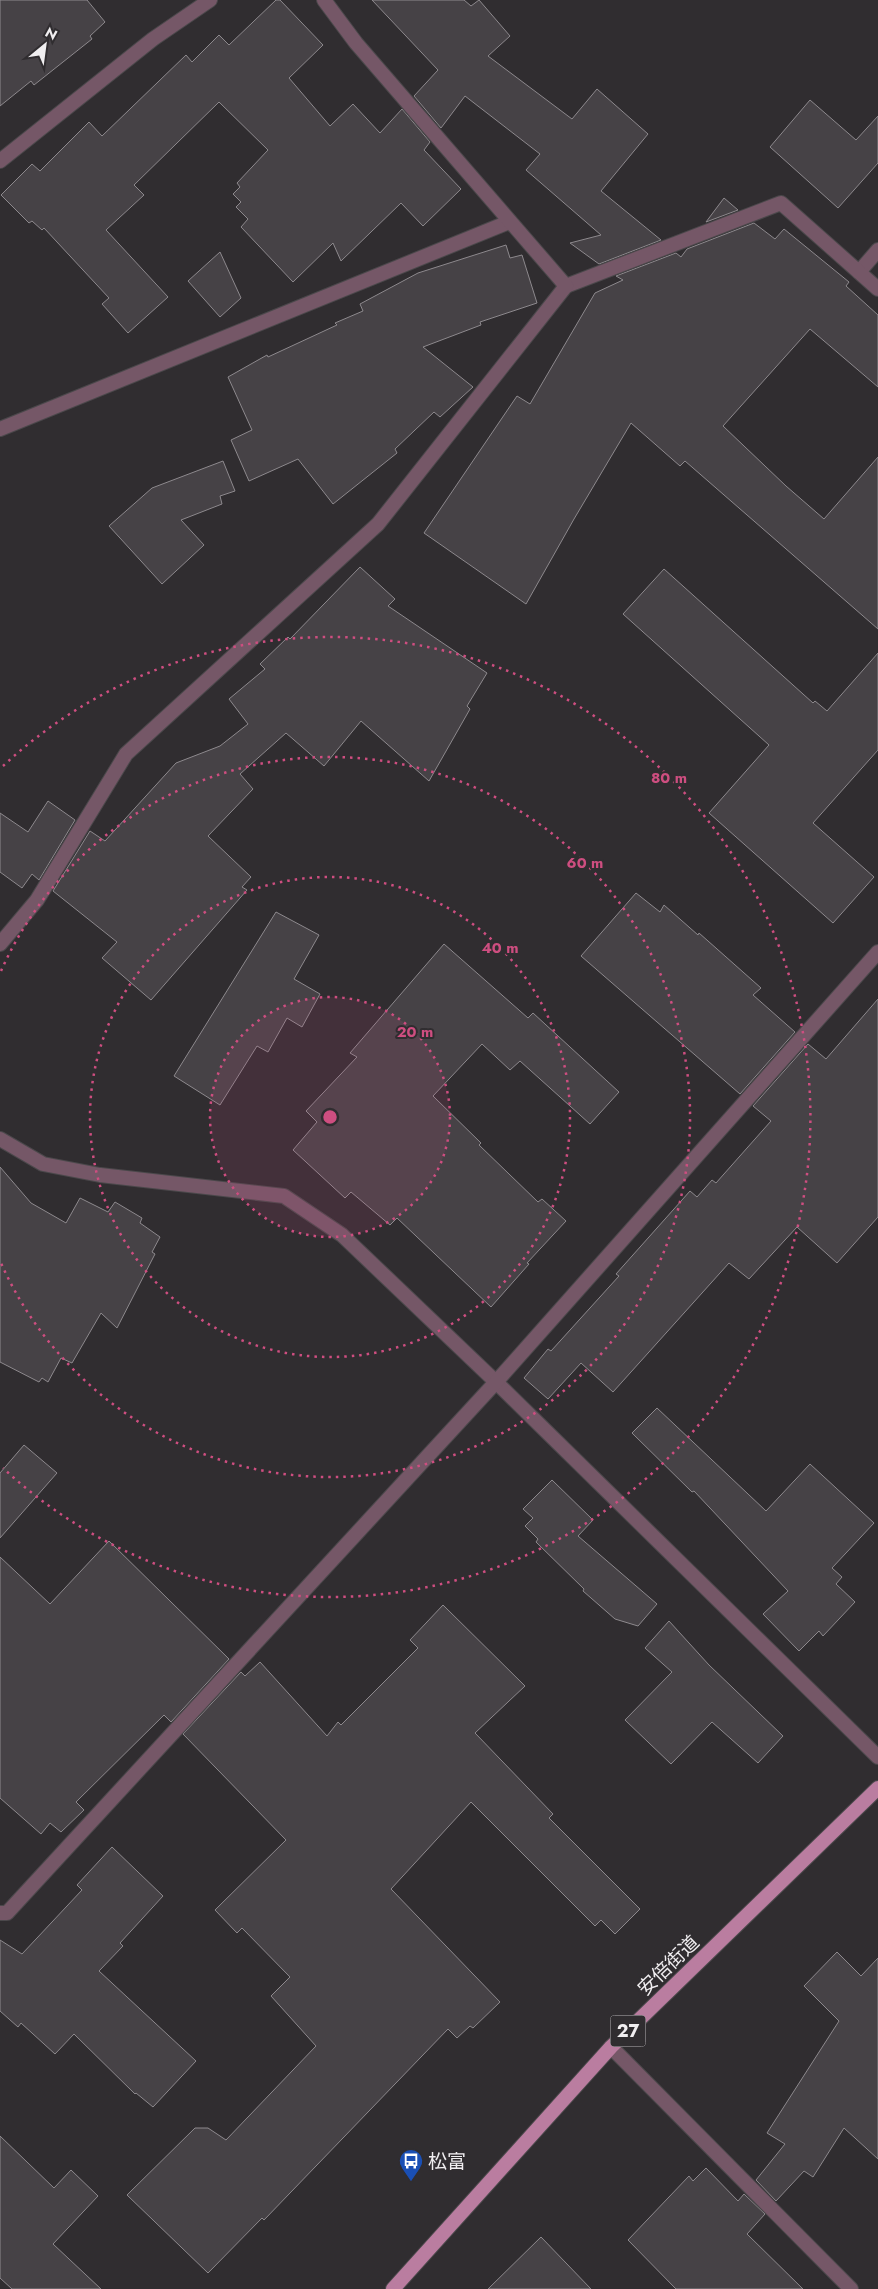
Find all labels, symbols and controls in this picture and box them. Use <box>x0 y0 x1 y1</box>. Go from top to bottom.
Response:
north arrow <box>20 20 70 70</box>
text: N <box>42 22 61 45</box>
text: 80 m <box>651 767 687 789</box>
text: 60 m <box>567 852 603 874</box>
text: 40 m <box>481 937 519 959</box>
text: 20 m <box>397 1021 433 1043</box>
centre of rings <box>321 1108 339 1126</box>
street label: 安倍街道 <box>632 1929 705 2001</box>
road number: 27 <box>610 2015 646 2046</box>
bus stop icon: 松富 <box>398 2148 424 2182</box>
place label: 松富 <box>428 2148 466 2175</box>

